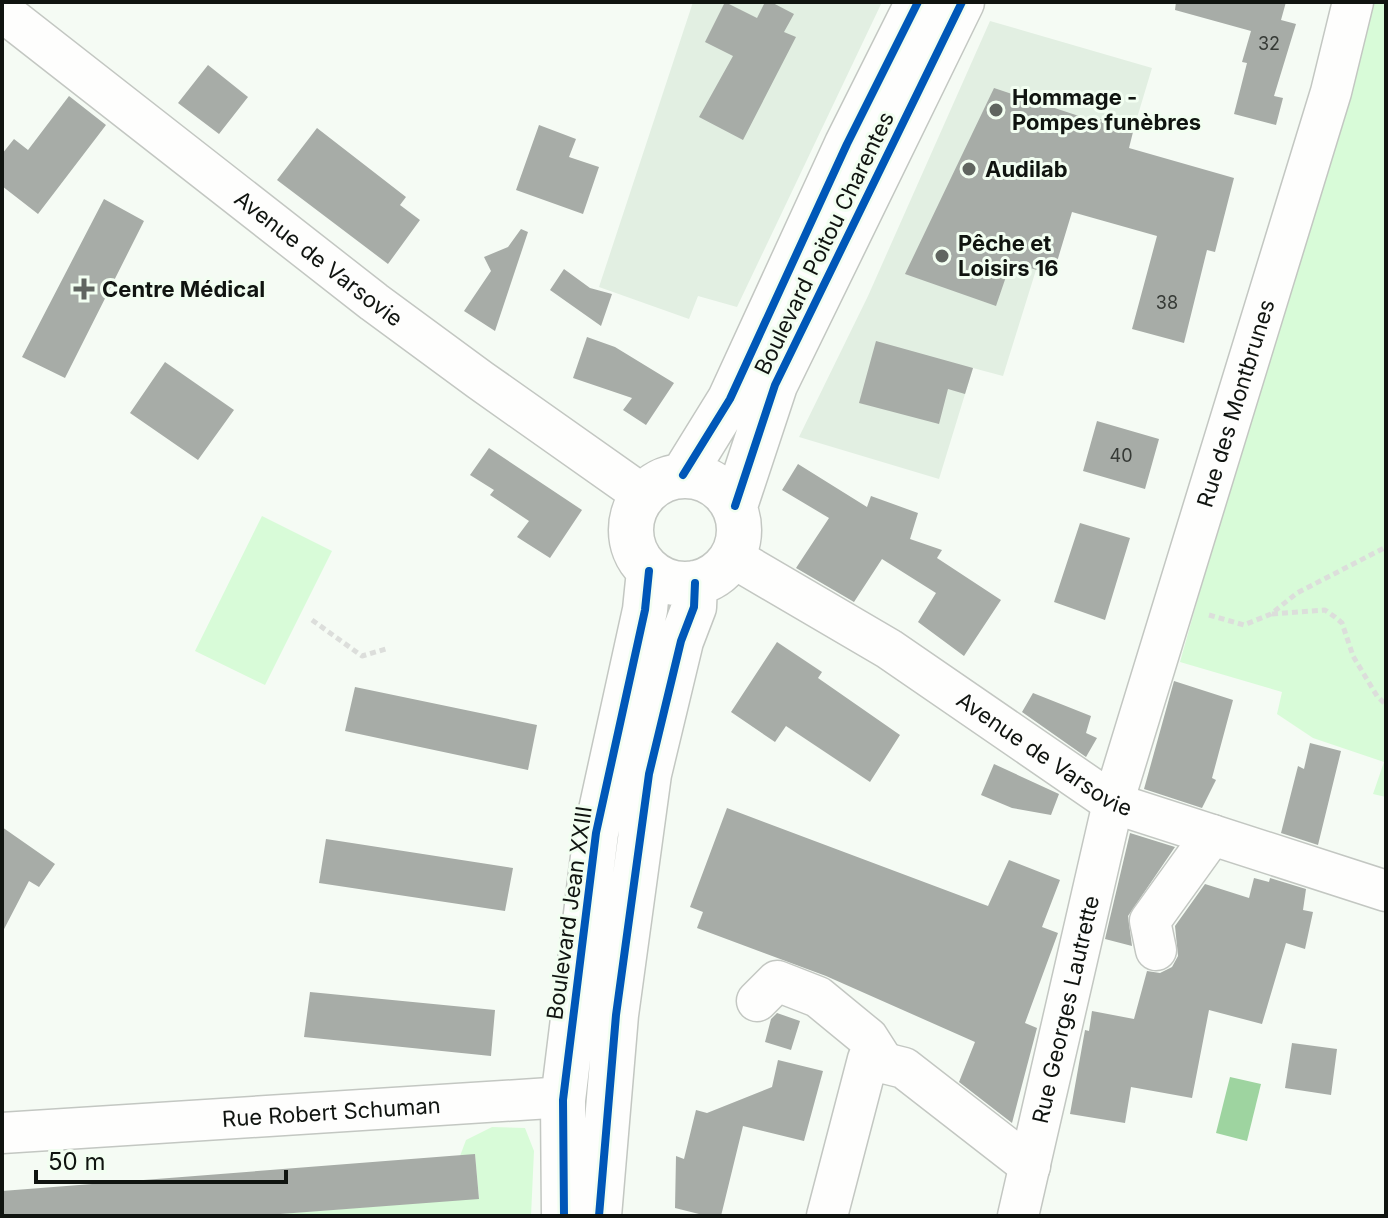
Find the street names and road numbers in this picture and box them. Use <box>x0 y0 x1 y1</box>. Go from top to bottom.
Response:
street label: Boulevard Poitou Charentes <box>749 107 899 379</box>
street label: Avenue de Varsovie <box>230 185 408 332</box>
street label: Rue des Montbrunes <box>1192 296 1280 510</box>
street label: Avenue de Varsovie <box>952 687 1135 821</box>
street label: Boulevard Jean XXIII <box>541 805 597 1021</box>
street label: Rue Georges Lautrette <box>1027 893 1104 1126</box>
street label: Rue Robert Schuman <box>221 1092 441 1132</box>

